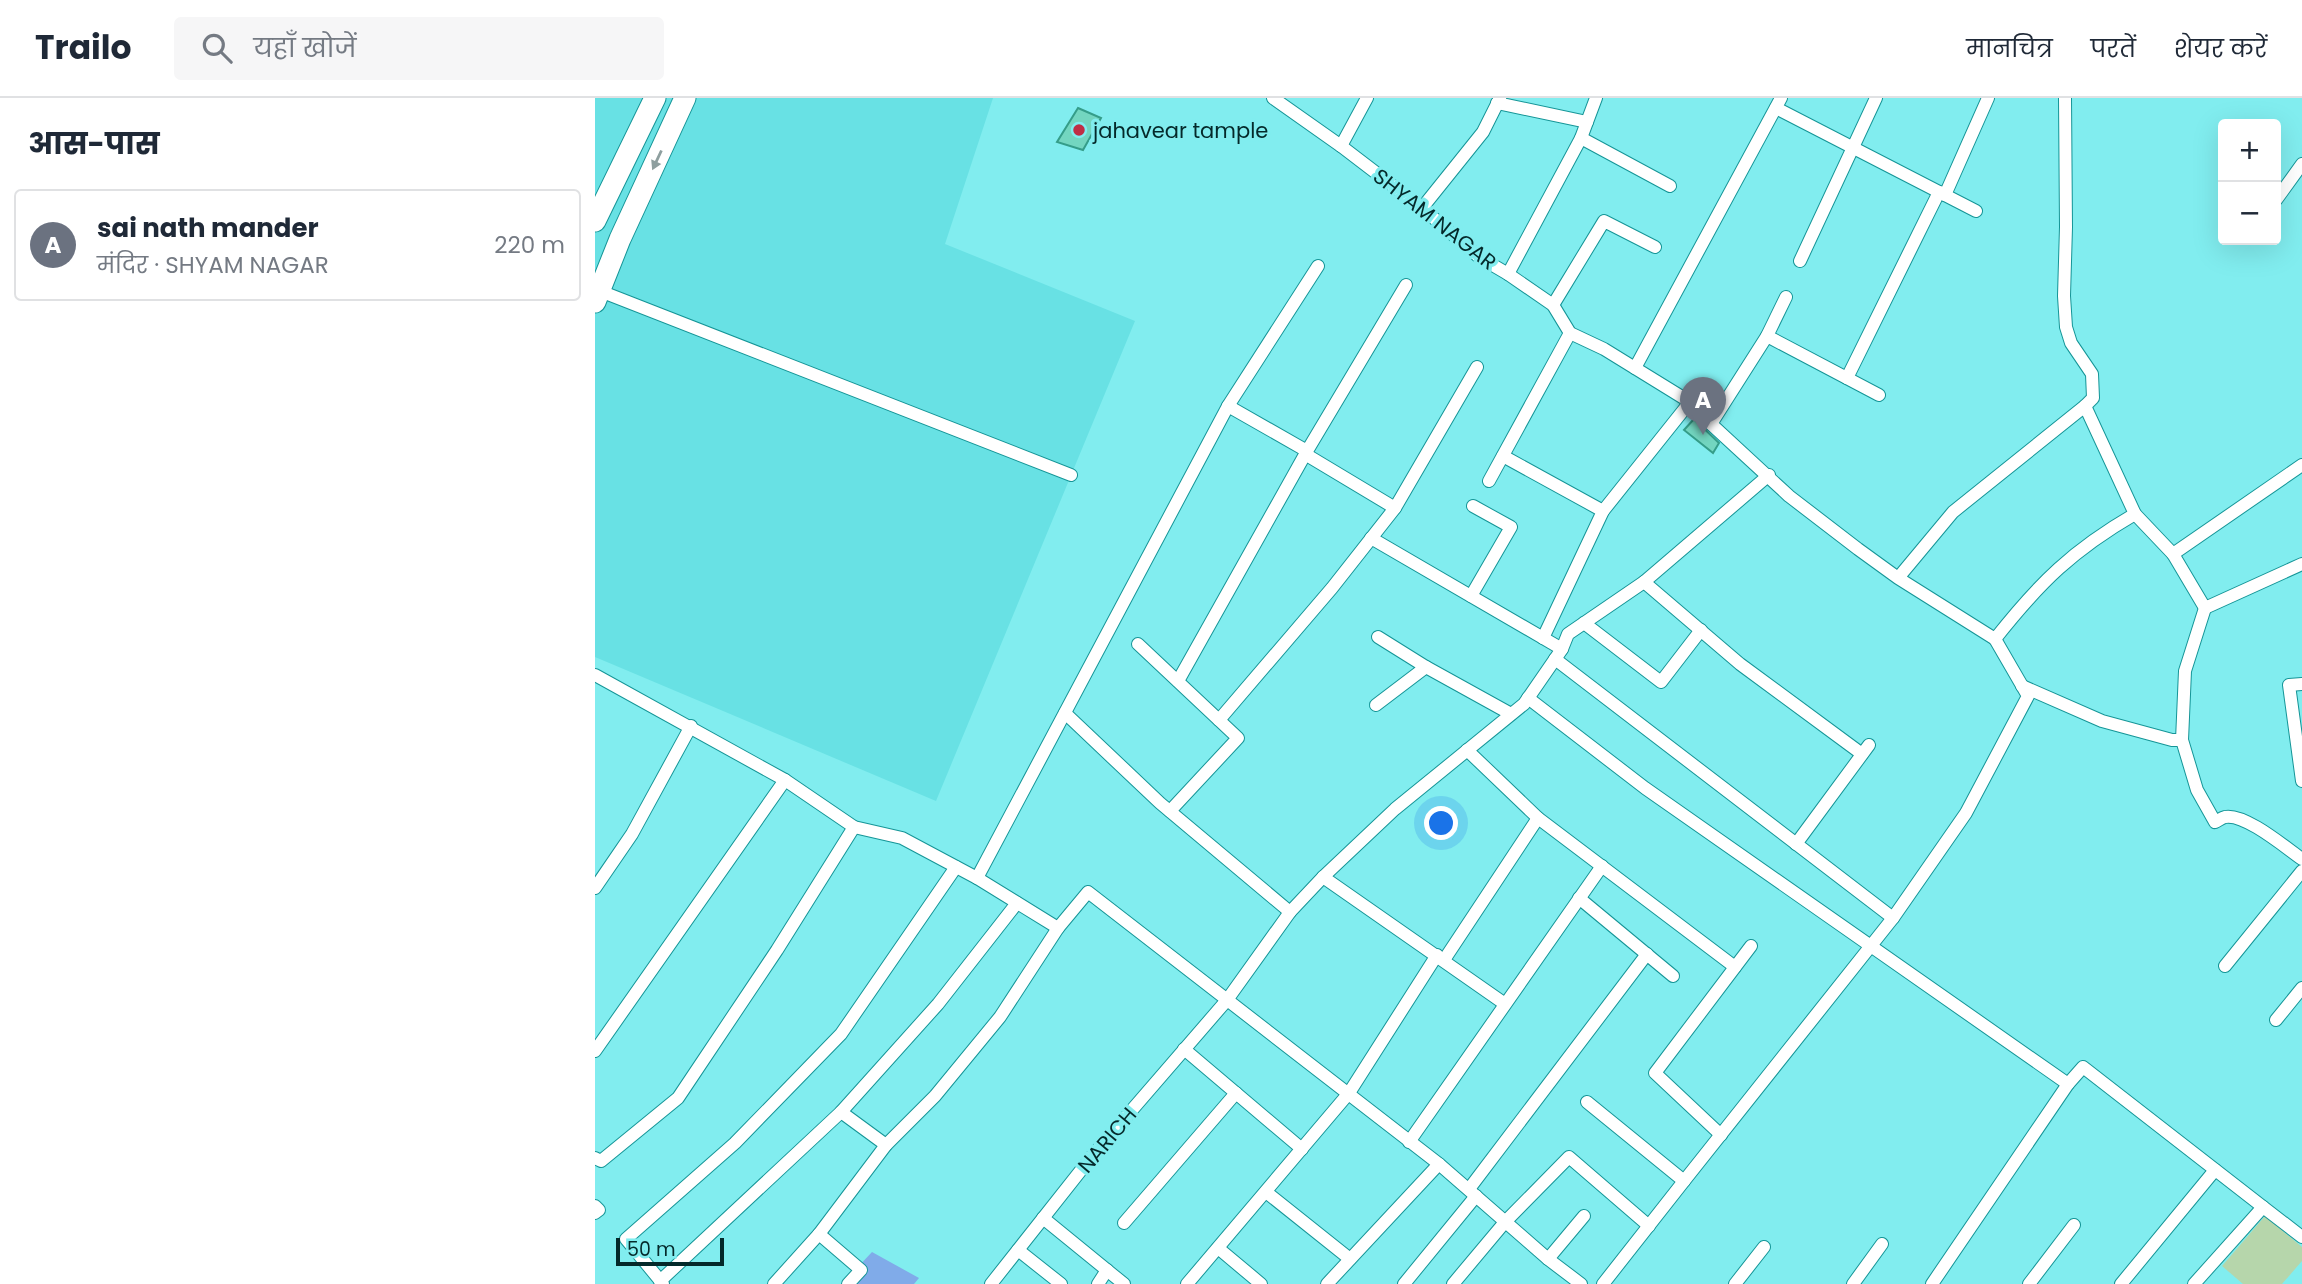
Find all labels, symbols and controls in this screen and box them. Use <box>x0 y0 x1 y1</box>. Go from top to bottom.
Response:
search box <box>174 17 664 80</box>
text: Trailo <box>35 24 132 71</box>
icon: search <box>198 29 236 67</box>
text: यहाँ खोजें <box>254 30 356 66</box>
text: मानचित्र <box>1966 32 2053 65</box>
text: परतें <box>2091 32 2136 65</box>
text: शेयर करें <box>2174 32 2267 65</box>
place label: jahavear tample <box>1092 116 1268 145</box>
map controls <box>2218 119 2281 245</box>
button: + <box>2218 119 2281 182</box>
text: आस-पास <box>28 122 160 165</box>
marker: jahavear tample <box>1071 122 1087 138</box>
one-way arrow <box>651 150 662 170</box>
street label: SHYAM NAGAR <box>1367 162 1503 276</box>
button: − <box>2218 182 2281 245</box>
text: sai nath mander <box>97 210 319 246</box>
text: A <box>45 229 61 261</box>
text: 220 m <box>494 229 565 261</box>
text: मंदिर · SHYAM NAGAR <box>97 249 329 281</box>
pin: A <box>1680 377 1726 435</box>
your location <box>1424 806 1458 840</box>
street label: NARICH <box>1071 1101 1143 1179</box>
scale bar <box>616 1235 725 1267</box>
text: 50 m <box>627 1236 676 1263</box>

